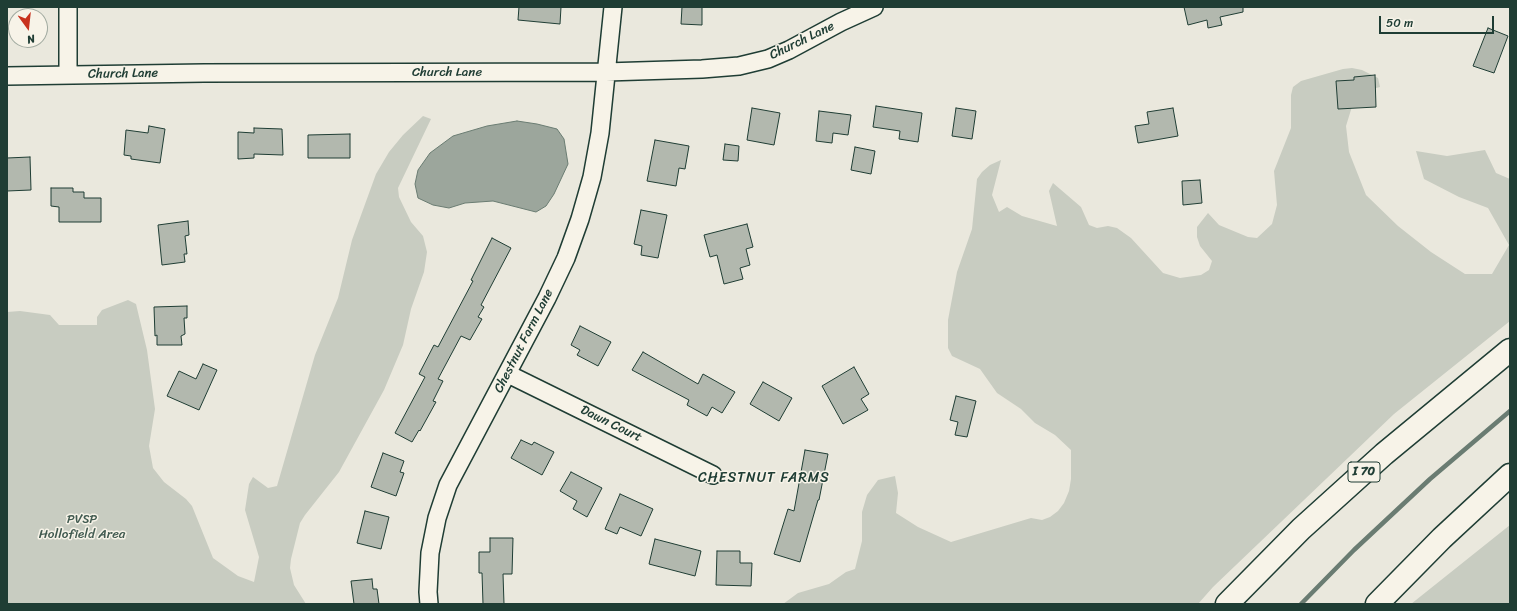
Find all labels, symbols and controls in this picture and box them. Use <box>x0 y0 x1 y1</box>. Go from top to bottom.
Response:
north arrow <box>8 8 48 48</box>
scale bar <box>1381 8 1496 34</box>
text: 50 m <box>1386 12 1413 34</box>
street label: Church Lane <box>767 19 837 63</box>
text: N <box>25 29 37 49</box>
street label: Church Lane <box>412 65 482 81</box>
street label: Church Lane <box>88 66 158 82</box>
street label: Chestnut Farm Lane <box>491 286 557 396</box>
street label: Dawn Court <box>578 402 644 446</box>
road number: I 70 <box>1348 462 1380 482</box>
district label: CHESTNUT FARMS <box>699 470 829 486</box>
park label: PVSP Hollofield Area <box>39 512 125 543</box>

